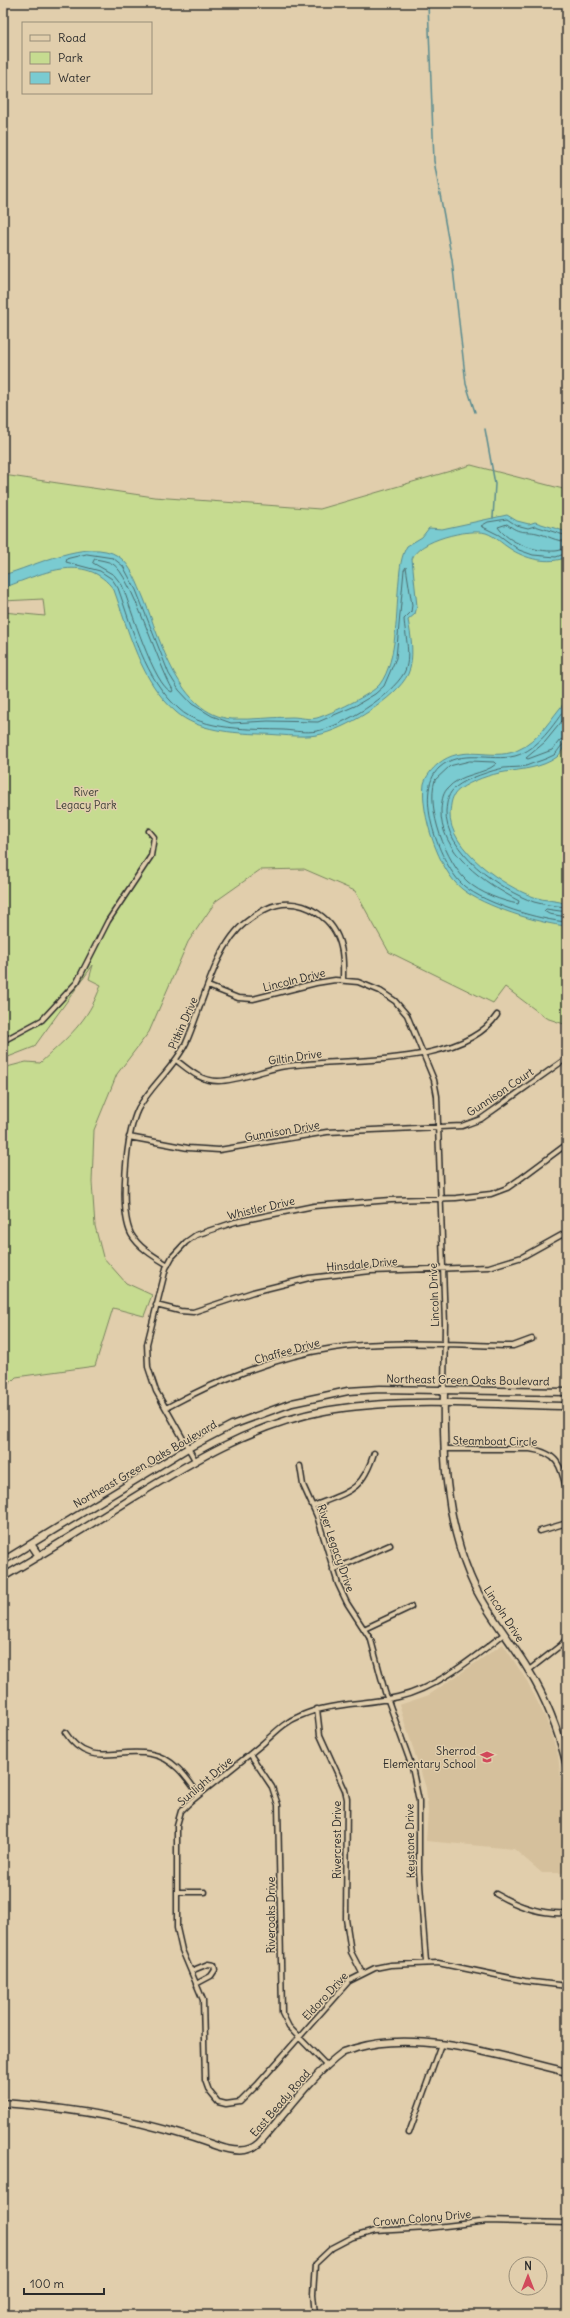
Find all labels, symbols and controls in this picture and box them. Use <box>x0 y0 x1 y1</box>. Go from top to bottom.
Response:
legend <box>22 22 152 94</box>
text: Road <box>58 30 86 45</box>
text: Park <box>58 50 83 65</box>
text: Water <box>58 70 91 85</box>
park label: River Legacy Park <box>55 785 117 812</box>
street label: Lincoln Drive <box>261 965 327 995</box>
street label: Pitkin Drive <box>165 995 201 1051</box>
street label: Giltin Drive <box>267 1046 323 1068</box>
street label: Gunnison Court <box>464 1064 536 1120</box>
street label: Gunnison Drive <box>243 1118 321 1144</box>
street label: Whistler Drive <box>226 1193 296 1223</box>
street label: Hinsdale Drive <box>326 1254 398 1274</box>
street label: Lincoln Drive <box>426 1263 442 1327</box>
street label: Chaffee Drive <box>253 1335 321 1367</box>
street label: Northeast Green Oaks Boulevard <box>386 1372 550 1388</box>
street label: Northeast Green Oaks Boulevard <box>71 1417 220 1511</box>
street label: Steamboat Circle <box>453 1433 537 1449</box>
street label: River Legacy Drive <box>314 1502 358 1594</box>
street label: Lincoln Drive <box>481 1583 527 1645</box>
place label: Sherrod Elementary School <box>383 1744 477 1771</box>
school or university icon: Sherrod Elementary School <box>479 1749 495 1765</box>
street label: Sunlight Drive <box>175 1753 236 1809</box>
street label: Rivercrest Drive <box>330 1801 344 1879</box>
street label: Keystone Drive <box>402 1804 418 1878</box>
street label: Riveroaks Drive <box>264 1877 278 1953</box>
street label: Eldoro Drive <box>299 1969 351 2023</box>
street label: East Beady Road <box>247 2066 313 2139</box>
street label: Crown Colony Drive <box>372 2207 472 2229</box>
north arrow <box>508 2256 548 2296</box>
text: N <box>524 2259 532 2273</box>
scale bar <box>24 2270 104 2296</box>
text: 100 m <box>30 2276 64 2291</box>

